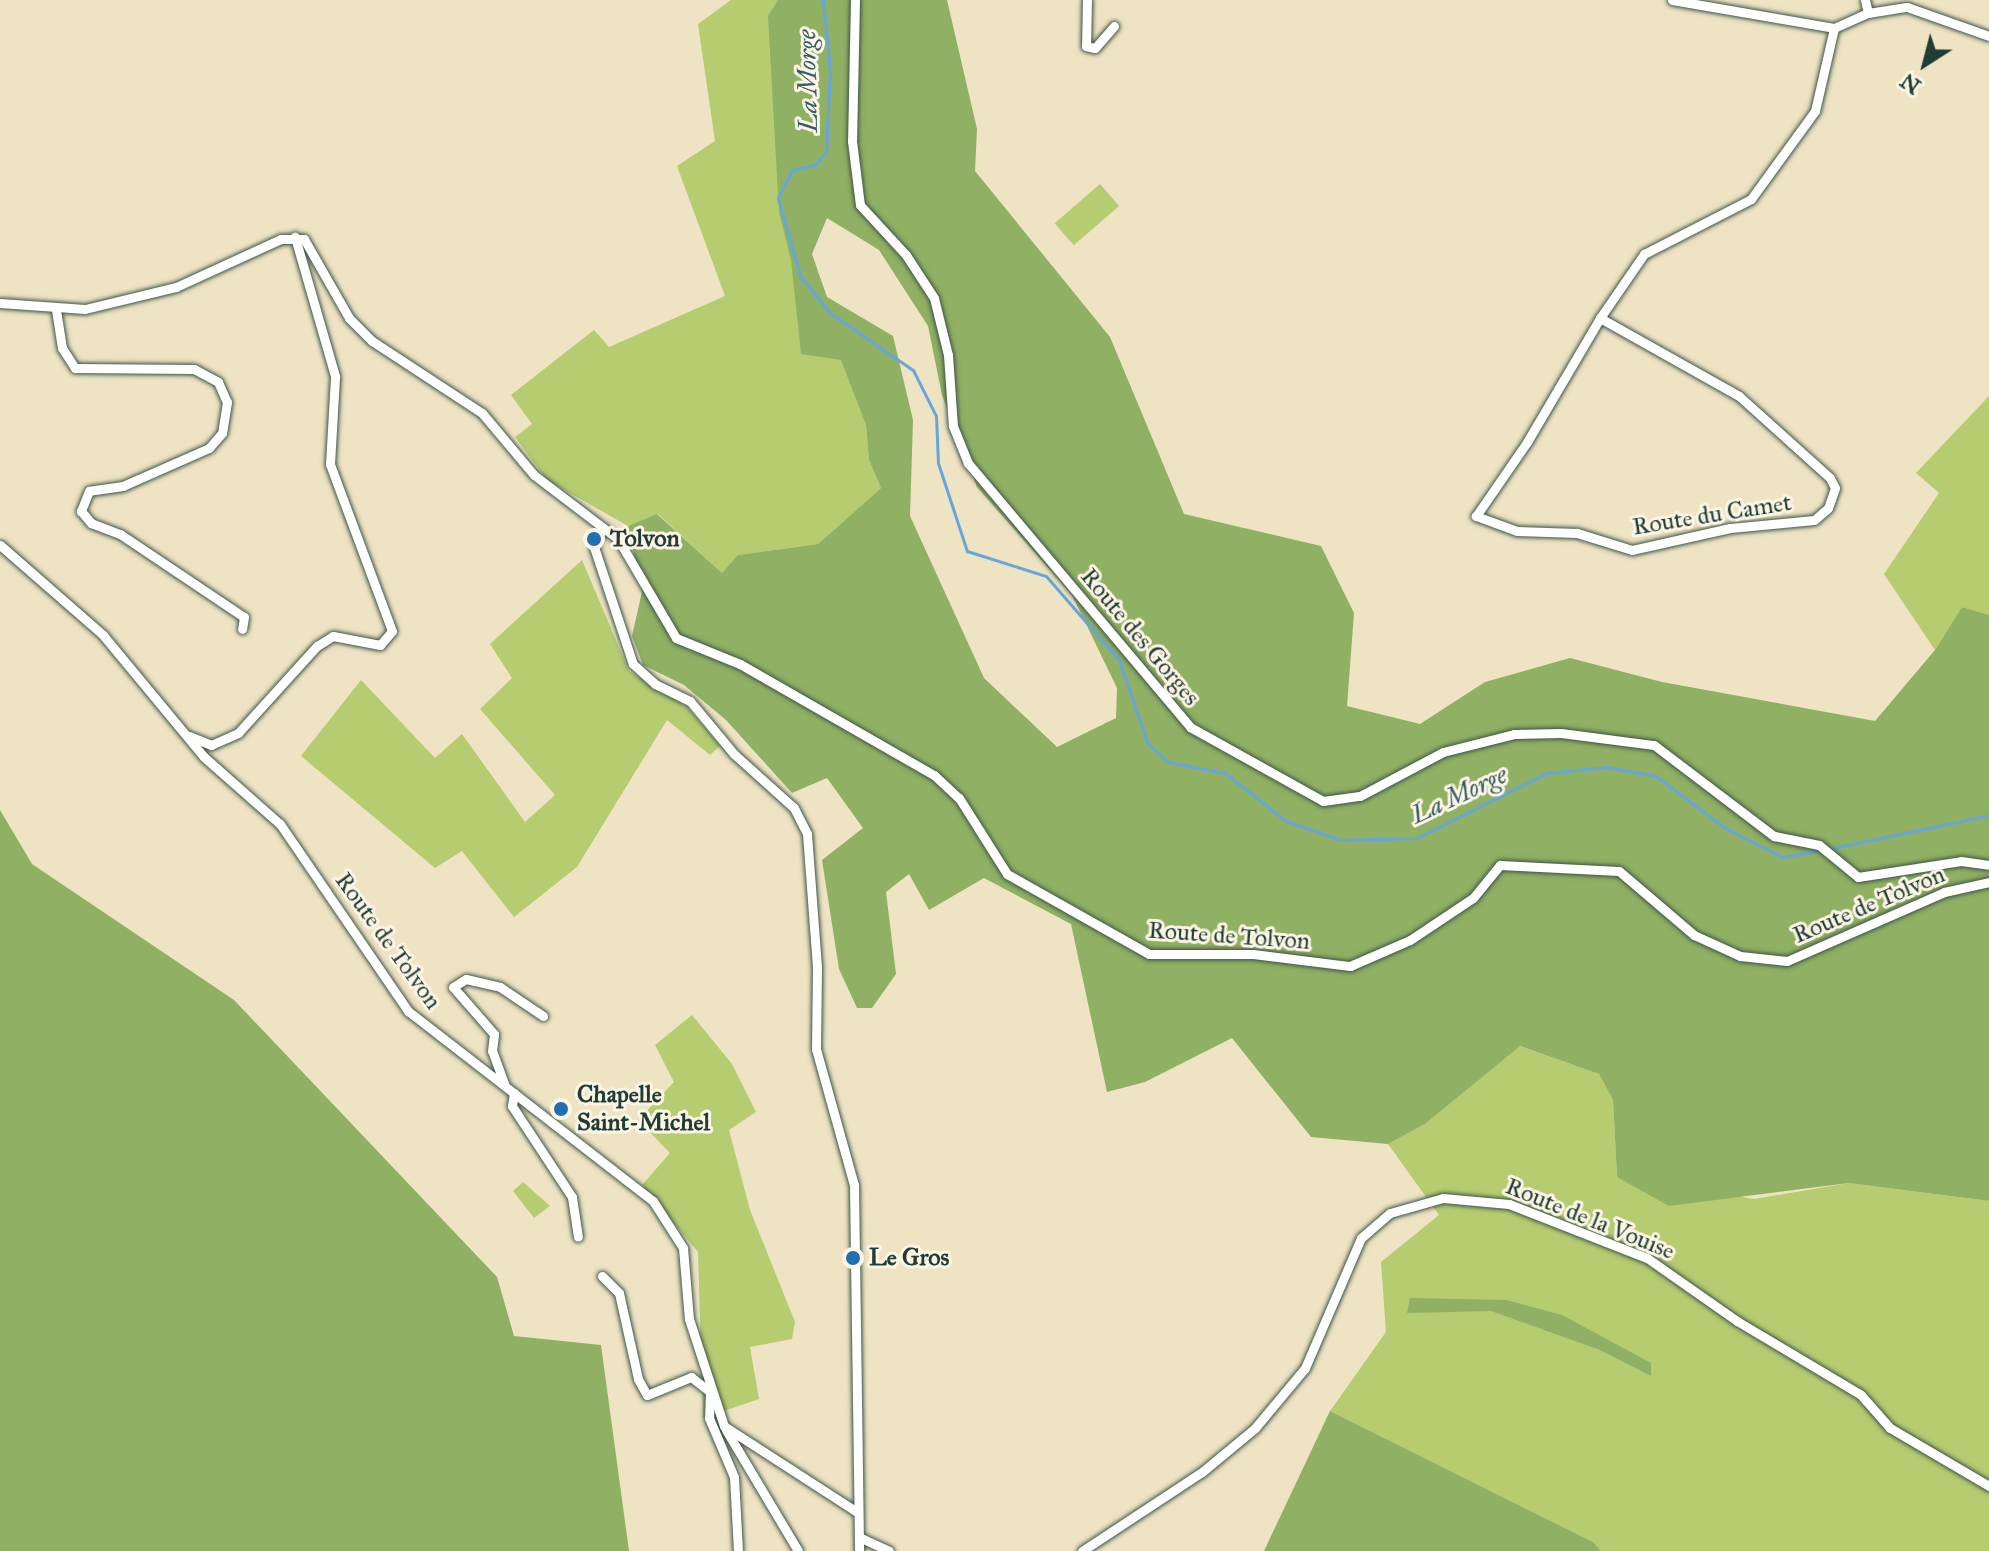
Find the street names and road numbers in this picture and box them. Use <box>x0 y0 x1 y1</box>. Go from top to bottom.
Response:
street label: Route du Camet <box>1630 488 1794 542</box>
street label: Route des Gorges <box>1074 563 1206 711</box>
street label: Route de Tolvon <box>1789 860 1949 950</box>
street label: Route de Tolvon <box>329 867 447 1015</box>
street label: Route de Tolvon <box>1147 916 1311 956</box>
street label: Route de la Vouise <box>1501 1172 1679 1266</box>

